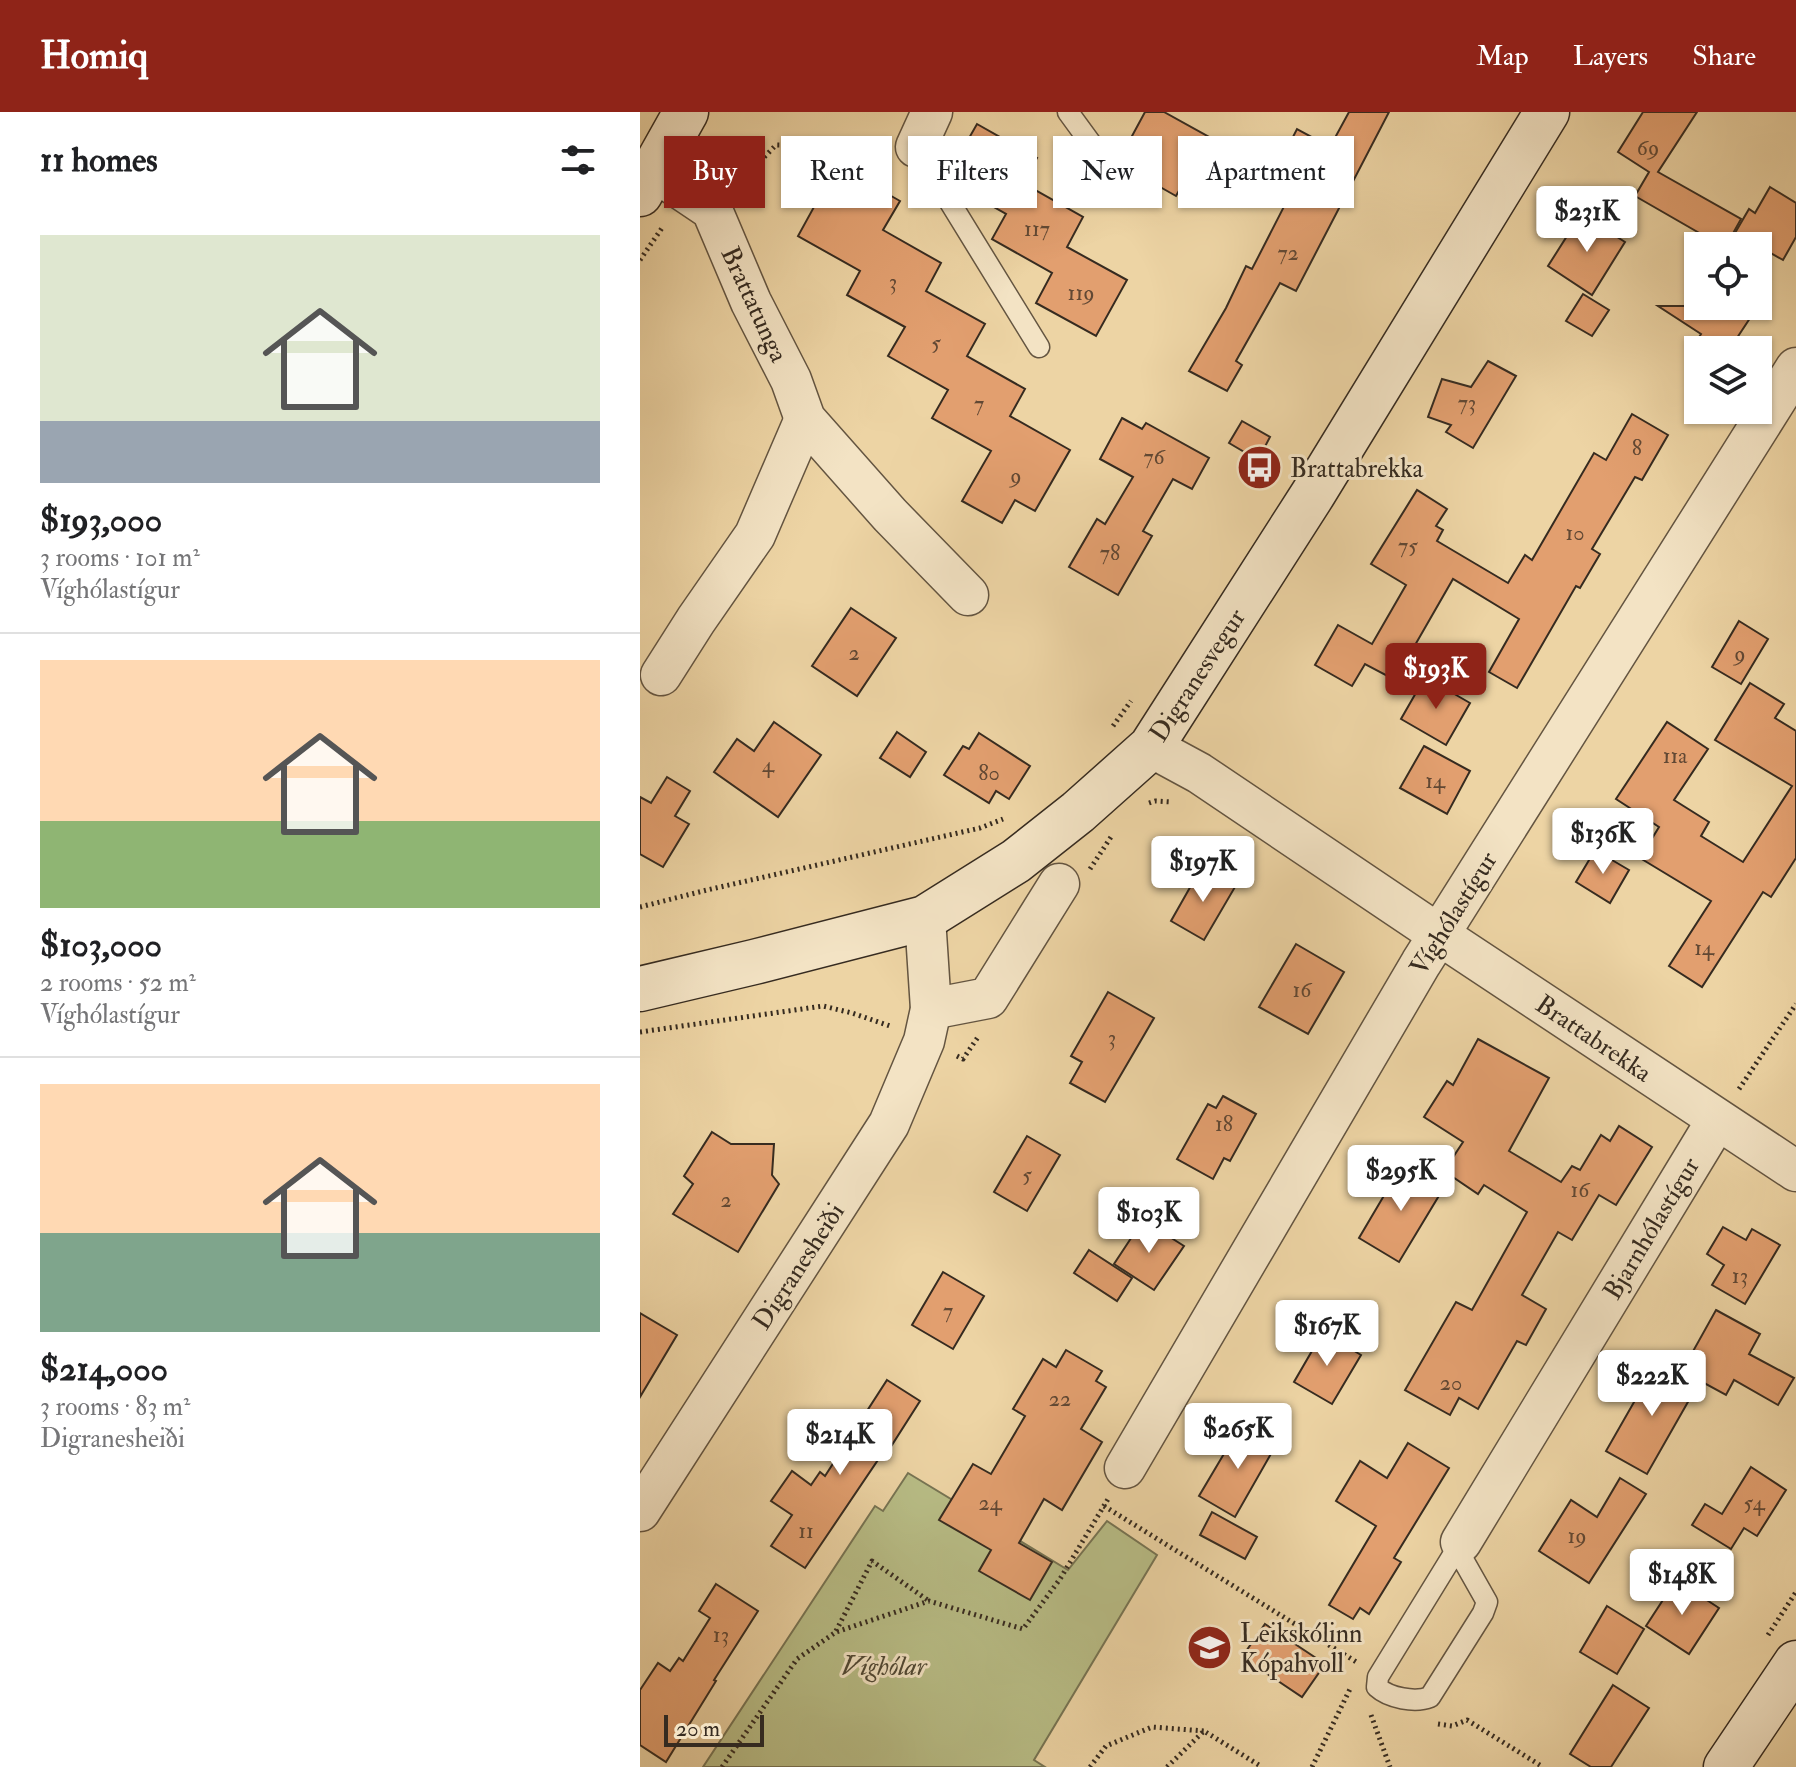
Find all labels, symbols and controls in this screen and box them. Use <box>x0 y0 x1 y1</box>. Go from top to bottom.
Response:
text: Homiq <box>40 32 148 80</box>
text: Map <box>1476 39 1529 74</box>
text: Layers <box>1573 39 1648 74</box>
text: Share <box>1692 39 1756 74</box>
house number: 69 <box>1637 134 1659 162</box>
chip: Buy <box>664 136 765 208</box>
chip: Rent <box>781 136 892 208</box>
chip: Filters <box>908 136 1037 208</box>
chip: New <box>1053 136 1162 208</box>
chip: Apartment <box>1178 136 1354 208</box>
icon: filters <box>556 138 600 182</box>
text: 11 homes <box>40 139 158 182</box>
pin: $231K <box>1531 186 1643 254</box>
text: $231K <box>1554 196 1620 228</box>
house number: 117 <box>1024 215 1050 243</box>
map controls <box>1684 232 1772 424</box>
button: locate <box>1684 232 1772 320</box>
house number: 72 <box>1277 239 1299 267</box>
street label: Brattatunga <box>713 242 795 367</box>
house number: 3 <box>889 268 897 296</box>
house number: 119 <box>1068 279 1094 307</box>
icon: home <box>248 287 392 431</box>
house number: 5 <box>931 329 941 357</box>
button: layers <box>1684 336 1772 424</box>
house number: 73 <box>1458 389 1476 417</box>
house number: 7 <box>974 390 984 418</box>
house number: 8 <box>1632 434 1642 462</box>
house number: 76 <box>1143 443 1167 471</box>
bus stop icon: Brattabrekka <box>1235 444 1283 492</box>
place label: Brattabrekka <box>1290 453 1423 485</box>
house number: 9 <box>1008 462 1022 490</box>
text: $193,000 <box>40 499 162 542</box>
house number: 10 <box>1565 519 1585 547</box>
house number: 75 <box>1398 532 1418 560</box>
house number: 78 <box>1100 539 1120 567</box>
text: 3 rooms · 101 m² <box>40 542 200 574</box>
text: Víghólastígur <box>40 574 180 606</box>
street label: Digranesvegur <box>1143 603 1253 748</box>
house number: 2 <box>848 639 860 667</box>
house number: 9 <box>1732 640 1746 668</box>
pin: $193K <box>1380 643 1492 711</box>
text: $193K <box>1403 653 1469 685</box>
icon: home <box>248 712 392 856</box>
house number: 11a <box>1663 742 1688 770</box>
house number: 4 <box>762 751 775 779</box>
house number: 80 <box>978 759 1000 787</box>
house number: 14 <box>1425 767 1446 795</box>
pin: $136K <box>1547 808 1659 876</box>
text: $136K <box>1570 818 1636 850</box>
pin: $197K <box>1147 836 1259 904</box>
text: $197K <box>1169 846 1237 878</box>
street label: Víghólastígur <box>1403 846 1505 981</box>
text: $103,000 <box>40 924 162 967</box>
house number: 14 <box>1694 934 1715 962</box>
text: 2 rooms · 52 m² <box>40 967 196 999</box>
house number: 16 <box>1293 976 1313 1004</box>
street label: Brattabrekka <box>1529 988 1658 1090</box>
text: Víghólastígur <box>40 999 180 1031</box>
house number: 3 <box>1108 1024 1116 1052</box>
house number: 18 <box>1215 1110 1233 1138</box>
icon: home <box>248 1136 392 1280</box>
pin: $295K <box>1345 1145 1457 1213</box>
street label: Bjarnhólastígur <box>1597 1151 1707 1306</box>
text: $295K <box>1366 1155 1436 1187</box>
house number: 5 <box>1022 1161 1032 1189</box>
house number: 16 <box>1571 1176 1591 1204</box>
house number: 2 <box>720 1186 732 1214</box>
pin: $103K <box>1093 1187 1205 1255</box>
street label: Digranesheiði <box>746 1197 852 1336</box>
text: $103K <box>1116 1197 1182 1229</box>
house number: 13 <box>1732 1262 1748 1290</box>
house number: 7 <box>943 1297 953 1325</box>
pin: $167K <box>1271 1300 1383 1368</box>
text: $167K <box>1293 1310 1361 1342</box>
text: $214,000 <box>40 1348 168 1391</box>
pin: $222K <box>1596 1350 1708 1418</box>
text: $222K <box>1616 1360 1688 1392</box>
house number: 20 <box>1440 1369 1462 1397</box>
house number: 22 <box>1049 1385 1071 1413</box>
text: 3 rooms · 83 m² <box>40 1391 190 1423</box>
pin: $265K <box>1182 1403 1294 1471</box>
pin: $214K <box>784 1409 896 1477</box>
text: $265K <box>1203 1413 1273 1445</box>
text: $214K <box>805 1419 875 1451</box>
text: Digranesheiði <box>40 1423 185 1455</box>
house number: 24 <box>978 1489 1003 1517</box>
house number: 54 <box>1744 1489 1766 1517</box>
house number: 11 <box>798 1517 814 1545</box>
house number: 19 <box>1567 1522 1587 1550</box>
pin: $148K <box>1626 1549 1738 1617</box>
text: $148K <box>1648 1559 1716 1591</box>
place label: Leikskólinn Kópahvoll <box>1240 1618 1363 1681</box>
house number: 13 <box>713 1621 729 1649</box>
school or university icon: Leikskólinn Kópahvoll <box>1185 1624 1233 1672</box>
park label: Víghólar <box>842 1651 928 1683</box>
scale bar <box>664 1711 764 1747</box>
text: 20 m <box>676 1715 720 1743</box>

